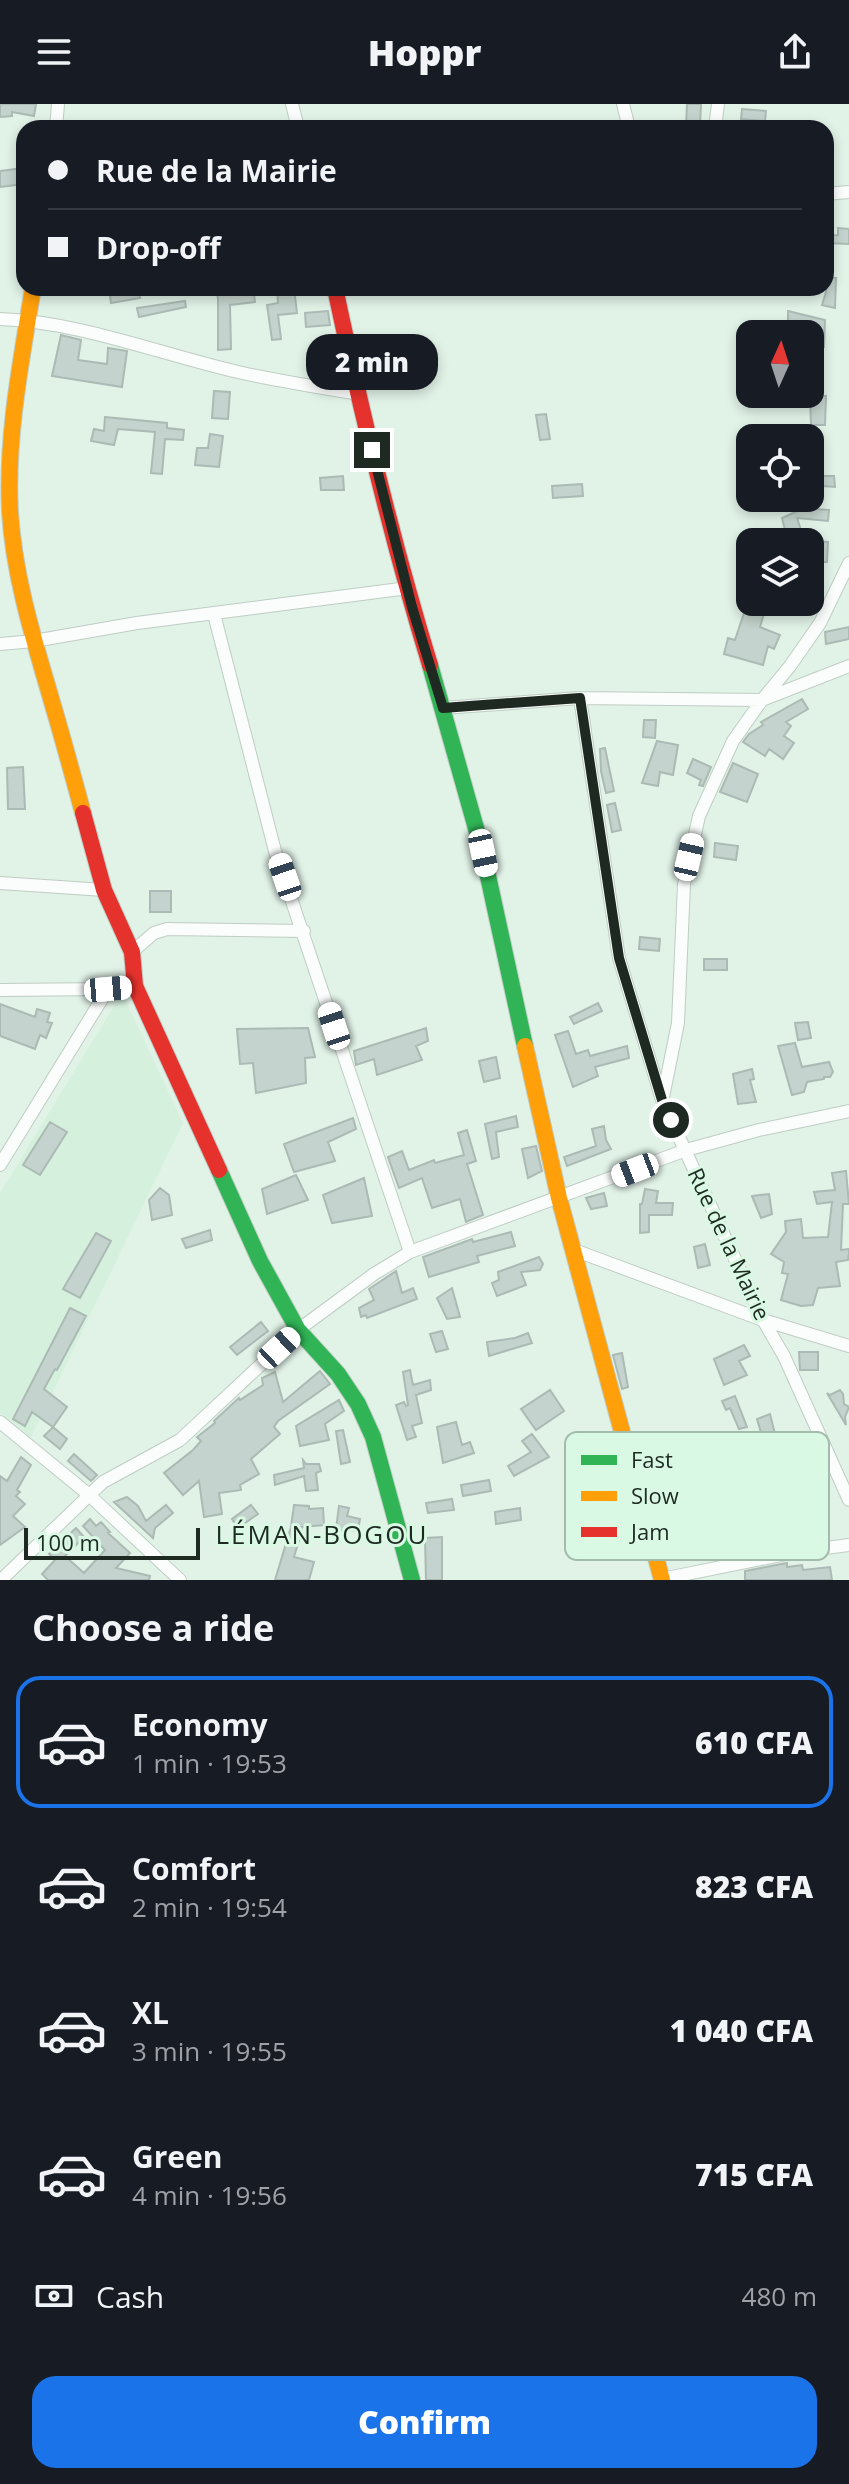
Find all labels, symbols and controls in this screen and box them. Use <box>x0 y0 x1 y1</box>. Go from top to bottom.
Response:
text: Hoppr <box>368 28 481 77</box>
icon: menu <box>32 30 76 74</box>
icon: share <box>773 30 817 74</box>
text: Rue de la Mairie <box>96 150 337 191</box>
text: Drop-off <box>96 227 221 268</box>
north arrow <box>736 320 824 408</box>
map controls <box>736 320 824 616</box>
callout: 2 min <box>306 334 438 390</box>
text: 2 min <box>335 344 409 380</box>
button: locate <box>736 424 824 512</box>
route end <box>354 432 390 468</box>
button: layers <box>736 528 824 616</box>
car <box>466 827 500 879</box>
car <box>672 831 706 883</box>
car <box>266 850 304 904</box>
car <box>83 975 133 1003</box>
car <box>315 999 353 1053</box>
route start <box>653 1102 689 1138</box>
car <box>608 1150 662 1190</box>
street label: Rue de la Mairie <box>682 1163 778 1325</box>
car <box>253 1323 305 1373</box>
legend <box>565 1432 829 1560</box>
text: Fast <box>631 1444 673 1474</box>
text: Slow <box>631 1480 679 1510</box>
district label: LÉMAN-BOGOU <box>216 1516 428 1552</box>
text: Jam <box>629 1516 670 1546</box>
scale bar <box>24 1524 200 1560</box>
text: 100 m <box>36 1527 100 1557</box>
text: Choose a ride <box>32 1603 274 1652</box>
text: Economy <box>132 1704 268 1745</box>
icon: car <box>36 1706 108 1778</box>
text: 610 CFA <box>695 1722 813 1763</box>
text: 1 min · 19:53 <box>132 1745 287 1781</box>
text: Comfort <box>132 1848 256 1889</box>
icon: car <box>36 1850 108 1922</box>
text: 823 CFA <box>695 1866 813 1907</box>
text: 2 min · 19:54 <box>132 1889 287 1925</box>
text: XL <box>132 1992 169 2033</box>
icon: car <box>36 1994 108 2066</box>
text: 1 040 CFA <box>670 2010 813 2051</box>
text: 3 min · 19:55 <box>132 2033 287 2069</box>
text: Green <box>132 2136 223 2177</box>
icon: car <box>36 2138 108 2210</box>
text: 715 CFA <box>695 2154 813 2195</box>
text: 4 min · 19:56 <box>132 2177 287 2213</box>
icon: cash <box>32 2274 76 2318</box>
text: Cash <box>96 2276 164 2317</box>
text: 480 m <box>742 2278 817 2314</box>
button: Confirm <box>32 2376 817 2468</box>

